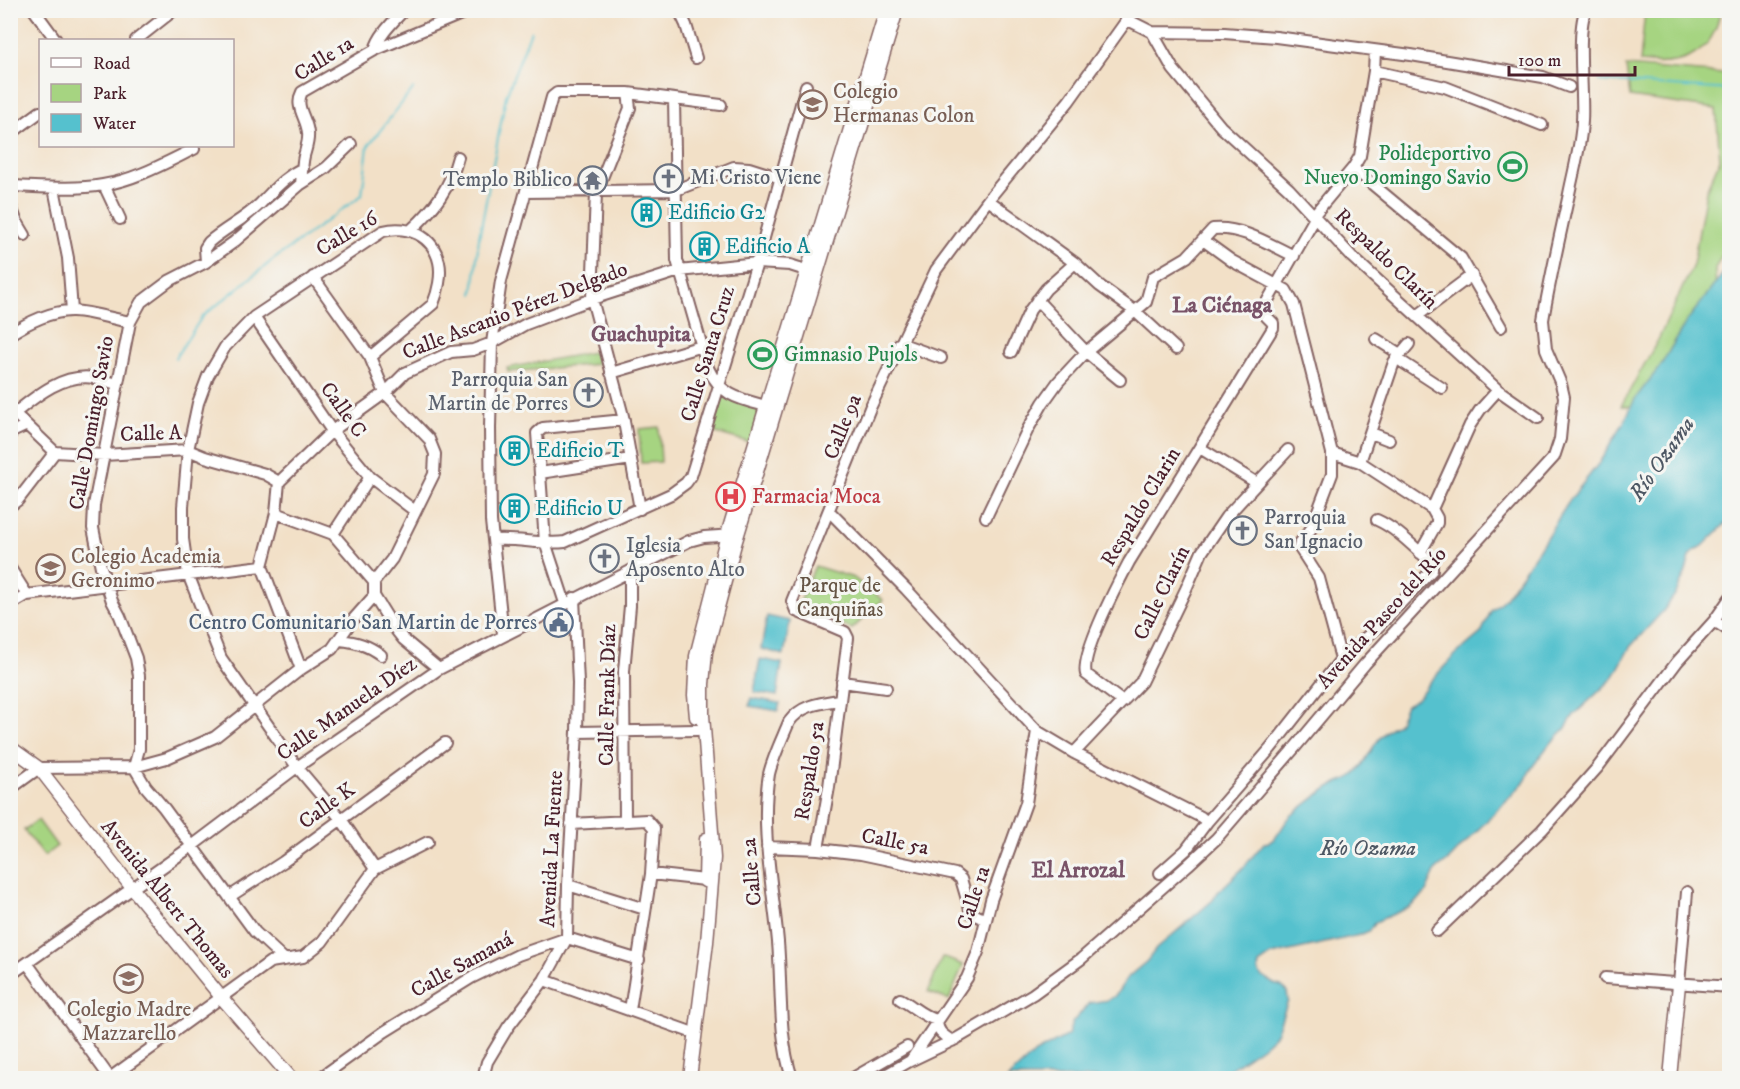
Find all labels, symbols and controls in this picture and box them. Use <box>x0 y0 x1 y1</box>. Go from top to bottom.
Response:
street label: Calle 1a <box>289 31 359 87</box>
legend <box>39 39 234 147</box>
scale bar <box>1509 39 1635 77</box>
text: 100 m <box>1518 50 1561 72</box>
text: Road <box>93 53 130 75</box>
place label: Colegio Hermanas Colon <box>833 79 974 129</box>
text: Park <box>93 83 127 105</box>
school or university icon: Colegio Hermanas Colon <box>796 88 828 120</box>
text: Water <box>92 113 136 135</box>
place label: Polideportivo Nuevo Domingo Savio <box>1304 141 1491 191</box>
sports icon: Polideportivo Nuevo Domingo Savio <box>1496 150 1528 182</box>
church icon: Mi Cristo Viene <box>653 162 685 194</box>
temple icon: Templo Biblico <box>577 164 609 196</box>
place label: Mi Cristo Viene <box>690 165 822 191</box>
place label: Templo Biblico <box>443 167 572 193</box>
building icon: Edificio G2 <box>631 197 663 229</box>
place label: Edificio G2 <box>668 200 765 226</box>
street label: Respaldo Clarín <box>1329 203 1443 315</box>
street label: Calle 16 <box>312 205 383 262</box>
building icon: Edificio A <box>688 231 720 263</box>
place label: Edificio A <box>725 234 811 260</box>
street label: Calle Ascanio Pérez Delgado <box>399 256 631 366</box>
street label: Calle Santa Cruz <box>675 283 741 425</box>
district label: La Ciénaga <box>1172 292 1273 319</box>
district label: Guachupita <box>591 321 692 348</box>
street label: Calle Domingo Savio <box>64 334 120 512</box>
sports icon: Gimnasio Pujols <box>747 339 779 371</box>
place label: Gimnasio Pujols <box>784 342 918 368</box>
place label: Parroquia San Martin de Porres <box>428 367 568 417</box>
church icon: Parroquia San Martin de Porres <box>573 376 605 408</box>
street label: Calle C <box>314 377 372 443</box>
street label: Calle 9a <box>818 391 868 463</box>
water label: Río Ozama <box>1623 412 1701 507</box>
street label: Calle A <box>120 420 183 448</box>
building icon: Edificio T <box>499 435 531 467</box>
place label: Edificio T <box>536 438 624 464</box>
street label: Respaldo Clarin <box>1095 443 1187 571</box>
hospital icon: Farmacia Moca <box>715 481 747 513</box>
place label: Farmacia Moca <box>752 484 881 510</box>
building icon: Edificio U <box>498 493 530 525</box>
place label: Edificio U <box>535 496 623 522</box>
place label: Parroquia San Ignacio <box>1264 505 1363 555</box>
church icon: Parroquia San Ignacio <box>1227 514 1259 546</box>
place label: Iglesia Aposento Alto <box>626 533 745 583</box>
street label: Calle Clarín <box>1128 541 1196 645</box>
church icon: Iglesia Aposento Alto <box>589 542 621 574</box>
street label: Avenida Paseo del Río <box>1311 542 1453 694</box>
place label: Colegio Academia Geronimo <box>71 544 221 594</box>
school or university icon: Colegio Academia Geronimo <box>34 553 66 585</box>
park label: Parque de Canquiñas <box>797 573 883 623</box>
public building icon: Centro Comunitario San Martin de Porres <box>542 607 574 639</box>
place label: Centro Comunitario San Martin de Porres <box>188 610 537 636</box>
street label: Calle Frank Díaz <box>594 624 622 766</box>
street label: Calle Manuela Díez <box>272 651 422 767</box>
street label: Respaldo 5a <box>789 720 831 822</box>
street label: Avenida La Fuente <box>535 770 569 928</box>
street label: Calle K <box>294 777 360 835</box>
street label: Avenida Albert Thomas <box>95 814 239 984</box>
street label: Calle 5a <box>859 823 931 861</box>
water label: Río Ozama <box>1319 835 1416 862</box>
street label: Calle 2a <box>736 837 768 907</box>
district label: El Arrozal <box>1031 857 1125 884</box>
street label: Calle 1a <box>952 863 996 933</box>
street label: Calle Samaná <box>406 926 518 1004</box>
school or university icon: Colegio Madre Mazzarello <box>113 963 145 995</box>
place label: Colegio Madre Mazzarello <box>67 997 192 1047</box>

